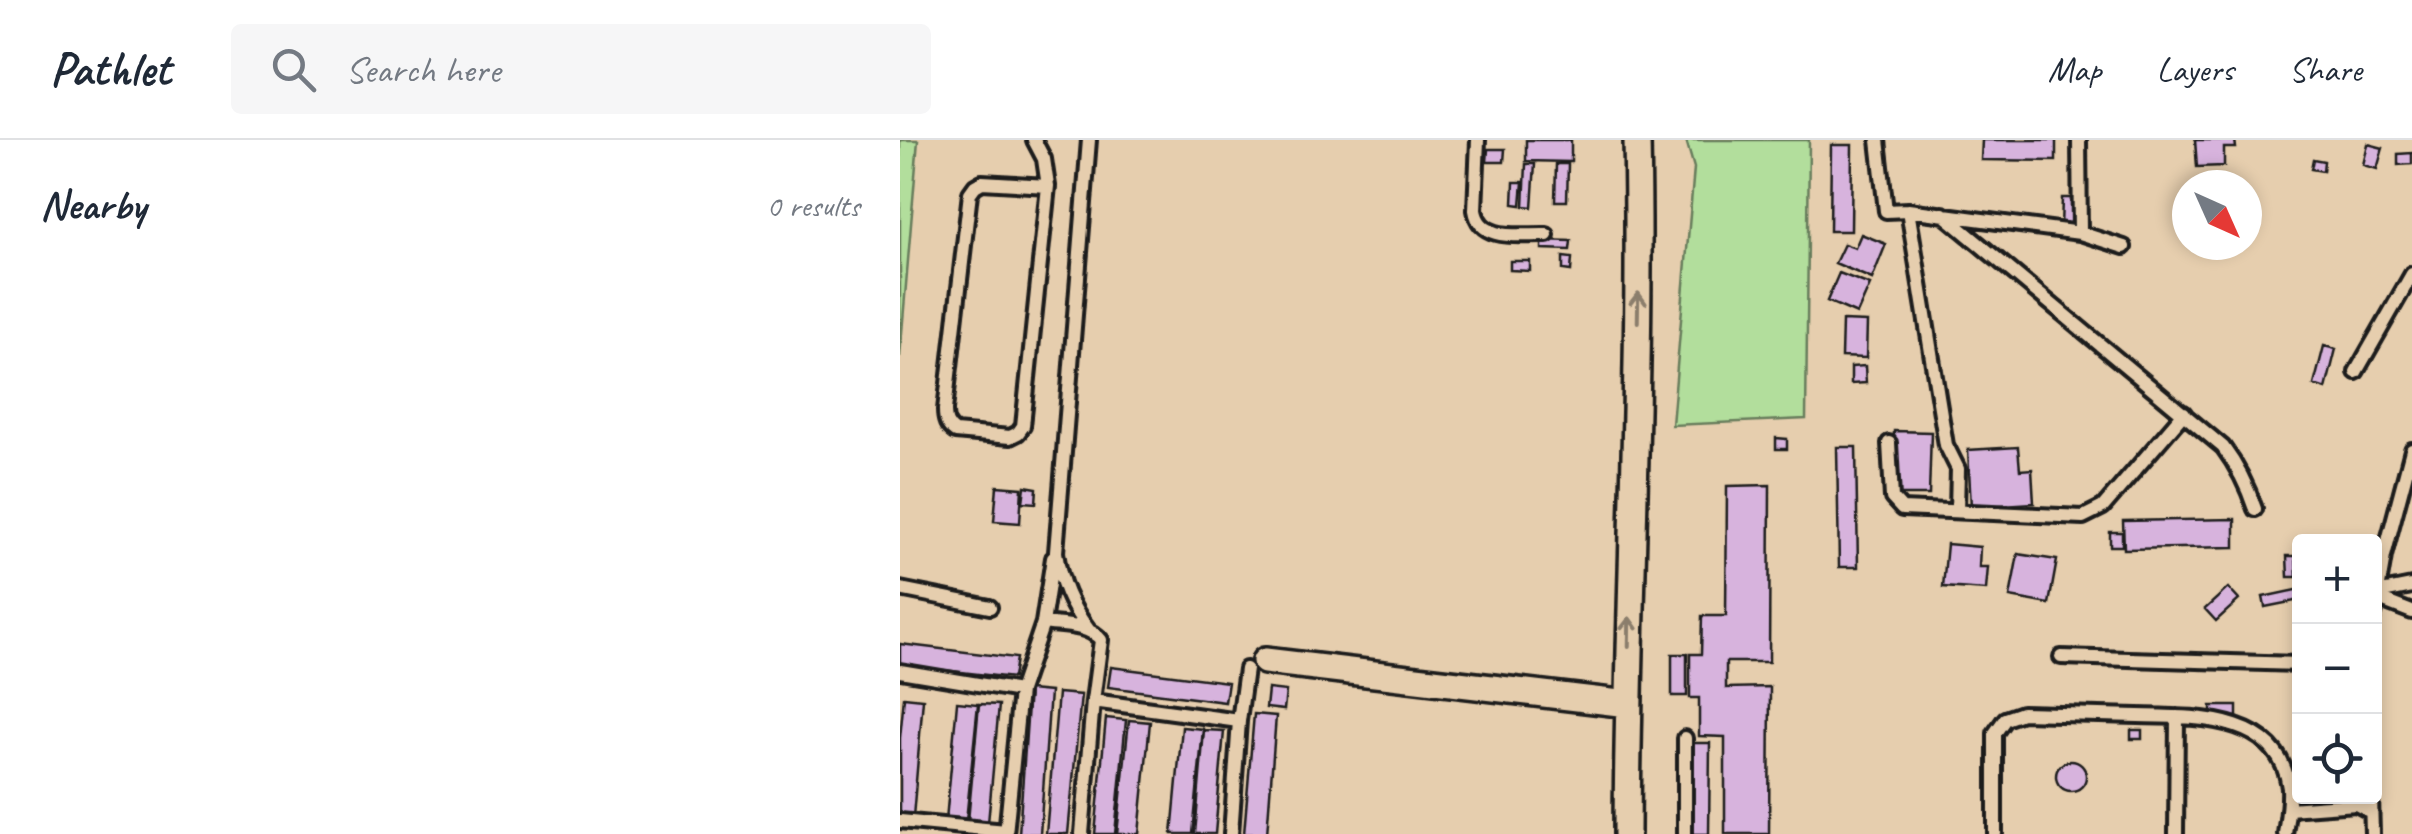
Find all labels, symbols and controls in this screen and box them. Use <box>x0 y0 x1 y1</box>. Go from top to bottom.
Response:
search box <box>231 24 931 114</box>
text: Pathlet <box>50 39 171 99</box>
icon: search <box>266 42 321 97</box>
text: Search here <box>346 46 500 93</box>
text: Map <box>2048 47 2101 92</box>
text: Layers <box>2156 47 2234 92</box>
text: Share <box>2289 47 2362 92</box>
north arrow <box>2172 170 2262 260</box>
text: Nearby <box>40 179 146 232</box>
text: 0 results <box>766 185 860 226</box>
one-way arrow <box>1628 291 1647 323</box>
map controls <box>2292 534 2382 804</box>
button: + <box>2292 534 2382 624</box>
one-way arrow <box>1620 616 1639 648</box>
button: − <box>2292 624 2382 714</box>
button: locate <box>2292 714 2382 804</box>

